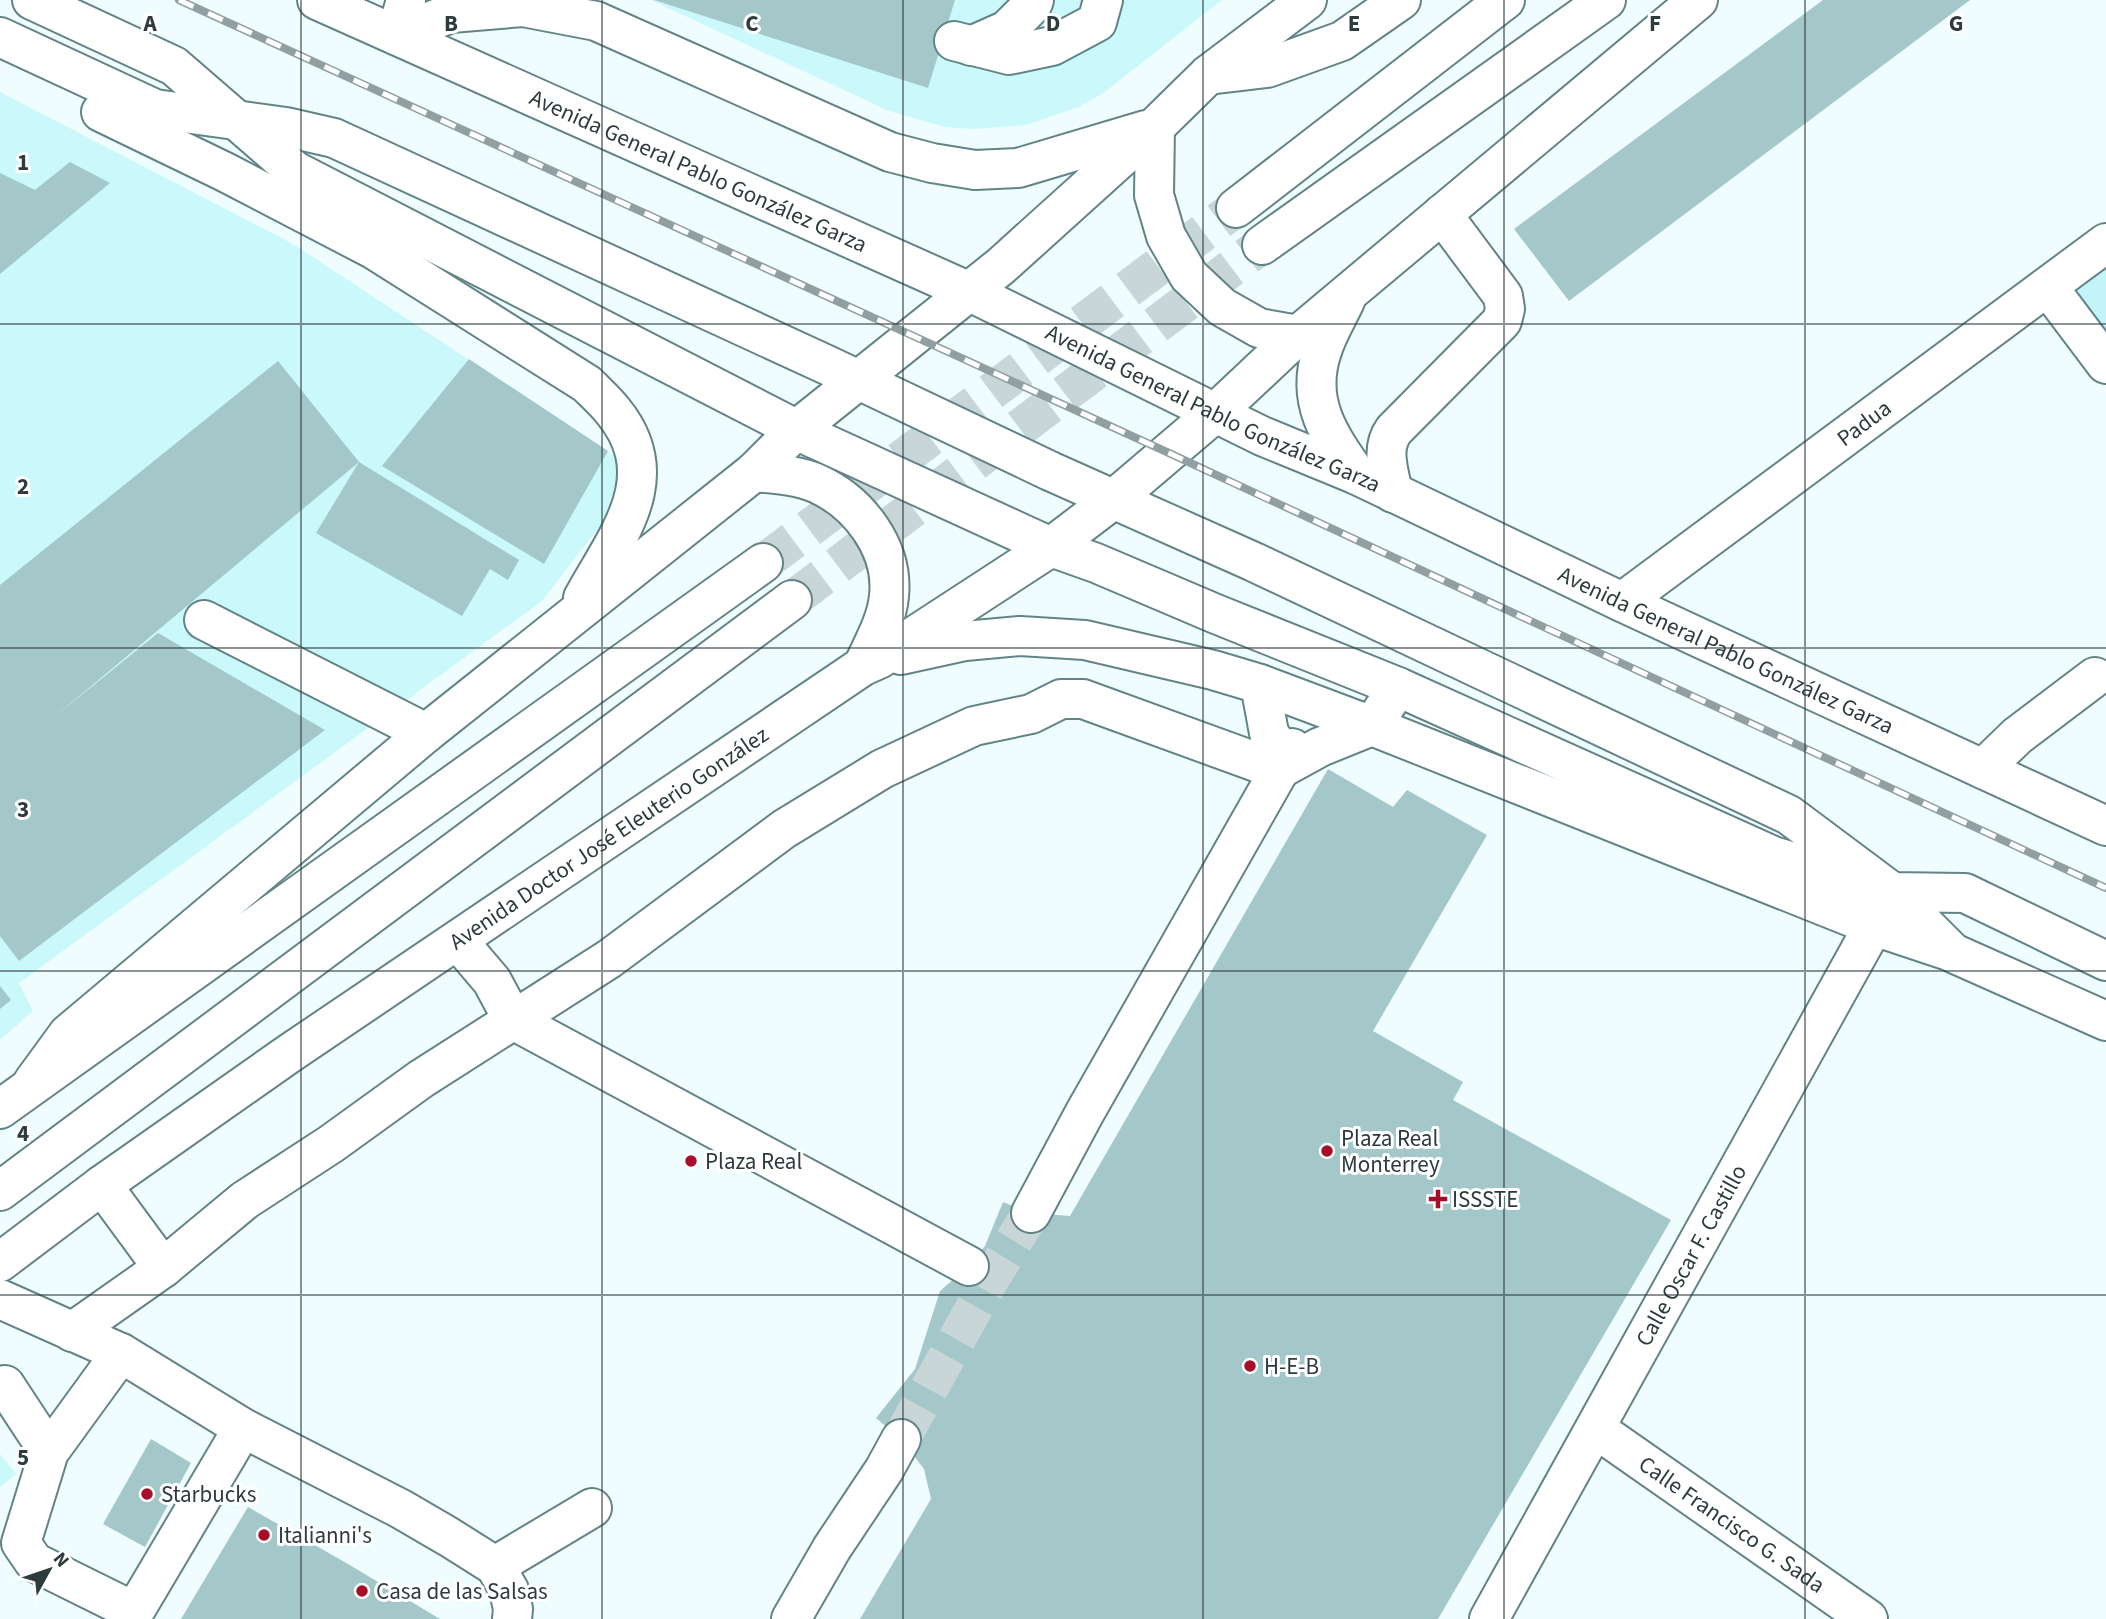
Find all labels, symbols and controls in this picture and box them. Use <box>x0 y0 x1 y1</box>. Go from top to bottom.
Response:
text: A <box>142 7 157 40</box>
text: B <box>444 7 458 40</box>
text: C <box>745 7 759 40</box>
text: D <box>1046 7 1060 40</box>
text: E <box>1348 7 1360 40</box>
text: F <box>1649 7 1661 40</box>
text: G <box>1949 7 1963 40</box>
street label: Avenida General Pablo González Garza <box>525 81 873 261</box>
text: 1 <box>17 146 29 179</box>
street label: Avenida General Pablo González Garza <box>1040 315 1386 501</box>
street label: Padua <box>1830 391 1898 454</box>
text: 2 <box>17 470 29 503</box>
street label: Avenida General Pablo González Garza <box>1553 557 1899 742</box>
street label: Avenida Doctor José Eleuterio González <box>442 718 775 958</box>
text: 3 <box>17 793 29 826</box>
text: 4 <box>17 1117 29 1150</box>
place label: Plaza Real Monterrey <box>1341 1122 1440 1181</box>
marker: Plaza Real Monterrey <box>1319 1143 1335 1159</box>
place label: Plaza Real <box>705 1145 802 1178</box>
marker: Plaza Real <box>683 1153 699 1169</box>
street label: Calle Oscar F. Castillo <box>1627 1158 1755 1352</box>
place label: ISSSTE <box>1452 1183 1518 1216</box>
marker: ISSSTE <box>1430 1191 1446 1207</box>
place label: H-E-B <box>1264 1350 1319 1383</box>
marker: H-E-B <box>1242 1358 1258 1374</box>
text: 5 <box>17 1441 29 1474</box>
street label: Calle Francisco G. Sada <box>1632 1447 1832 1601</box>
place label: Starbucks <box>161 1478 256 1511</box>
marker: Starbucks <box>139 1486 155 1502</box>
place label: Italianni's <box>278 1519 372 1552</box>
marker: Italianni's <box>256 1527 272 1543</box>
north arrow <box>14 1535 84 1605</box>
text: N <box>46 1547 75 1574</box>
place label: Casa de las Salsas <box>376 1575 548 1608</box>
marker: Casa de las Salsas <box>354 1583 370 1599</box>

